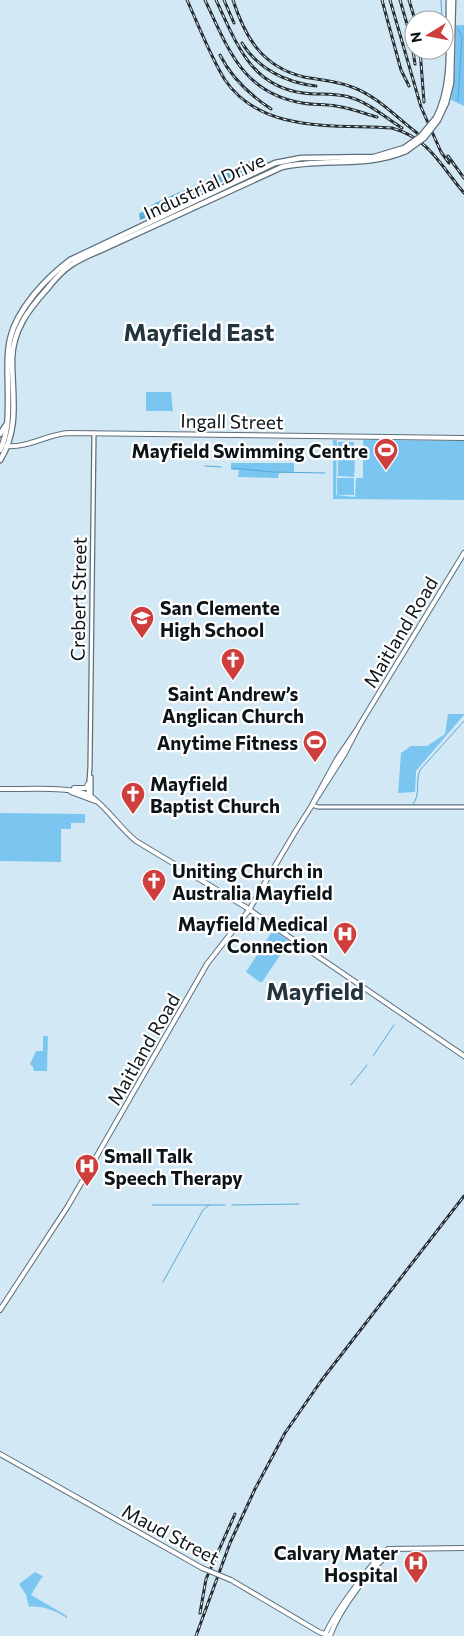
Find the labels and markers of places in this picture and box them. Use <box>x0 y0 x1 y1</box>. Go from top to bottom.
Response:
sports icon: Mayfield Swimming Centre <box>373 437 399 471</box>
place label: Mayfield Swimming Centre <box>132 439 368 462</box>
place label: San Clemente High School <box>160 596 280 641</box>
school or university icon: San Clemente High School <box>129 605 155 639</box>
church icon: Saint Andrew’s Anglican Church <box>220 647 246 681</box>
place label: Saint Andrew’s Anglican Church <box>162 682 304 727</box>
sports icon: Anytime Fitness <box>302 729 328 763</box>
place label: Anytime Fitness <box>157 731 298 754</box>
place label: Mayfield Baptist Church <box>150 772 280 817</box>
church icon: Mayfield Baptist Church <box>120 781 146 815</box>
place label: Uniting Church in Australia Mayfield <box>172 859 333 904</box>
church icon: Uniting Church in Australia Mayfield <box>141 868 167 902</box>
place label: Mayfield Medical Connection <box>178 912 328 957</box>
hospital icon: Mayfield Medical Connection <box>332 921 358 955</box>
place label: Small Talk Speech Therapy <box>104 1144 243 1189</box>
hospital icon: Small Talk Speech Therapy <box>74 1153 100 1187</box>
place label: Calvary Mater Hospital <box>274 1541 398 1586</box>
hospital icon: Calvary Mater Hospital <box>403 1550 429 1584</box>

